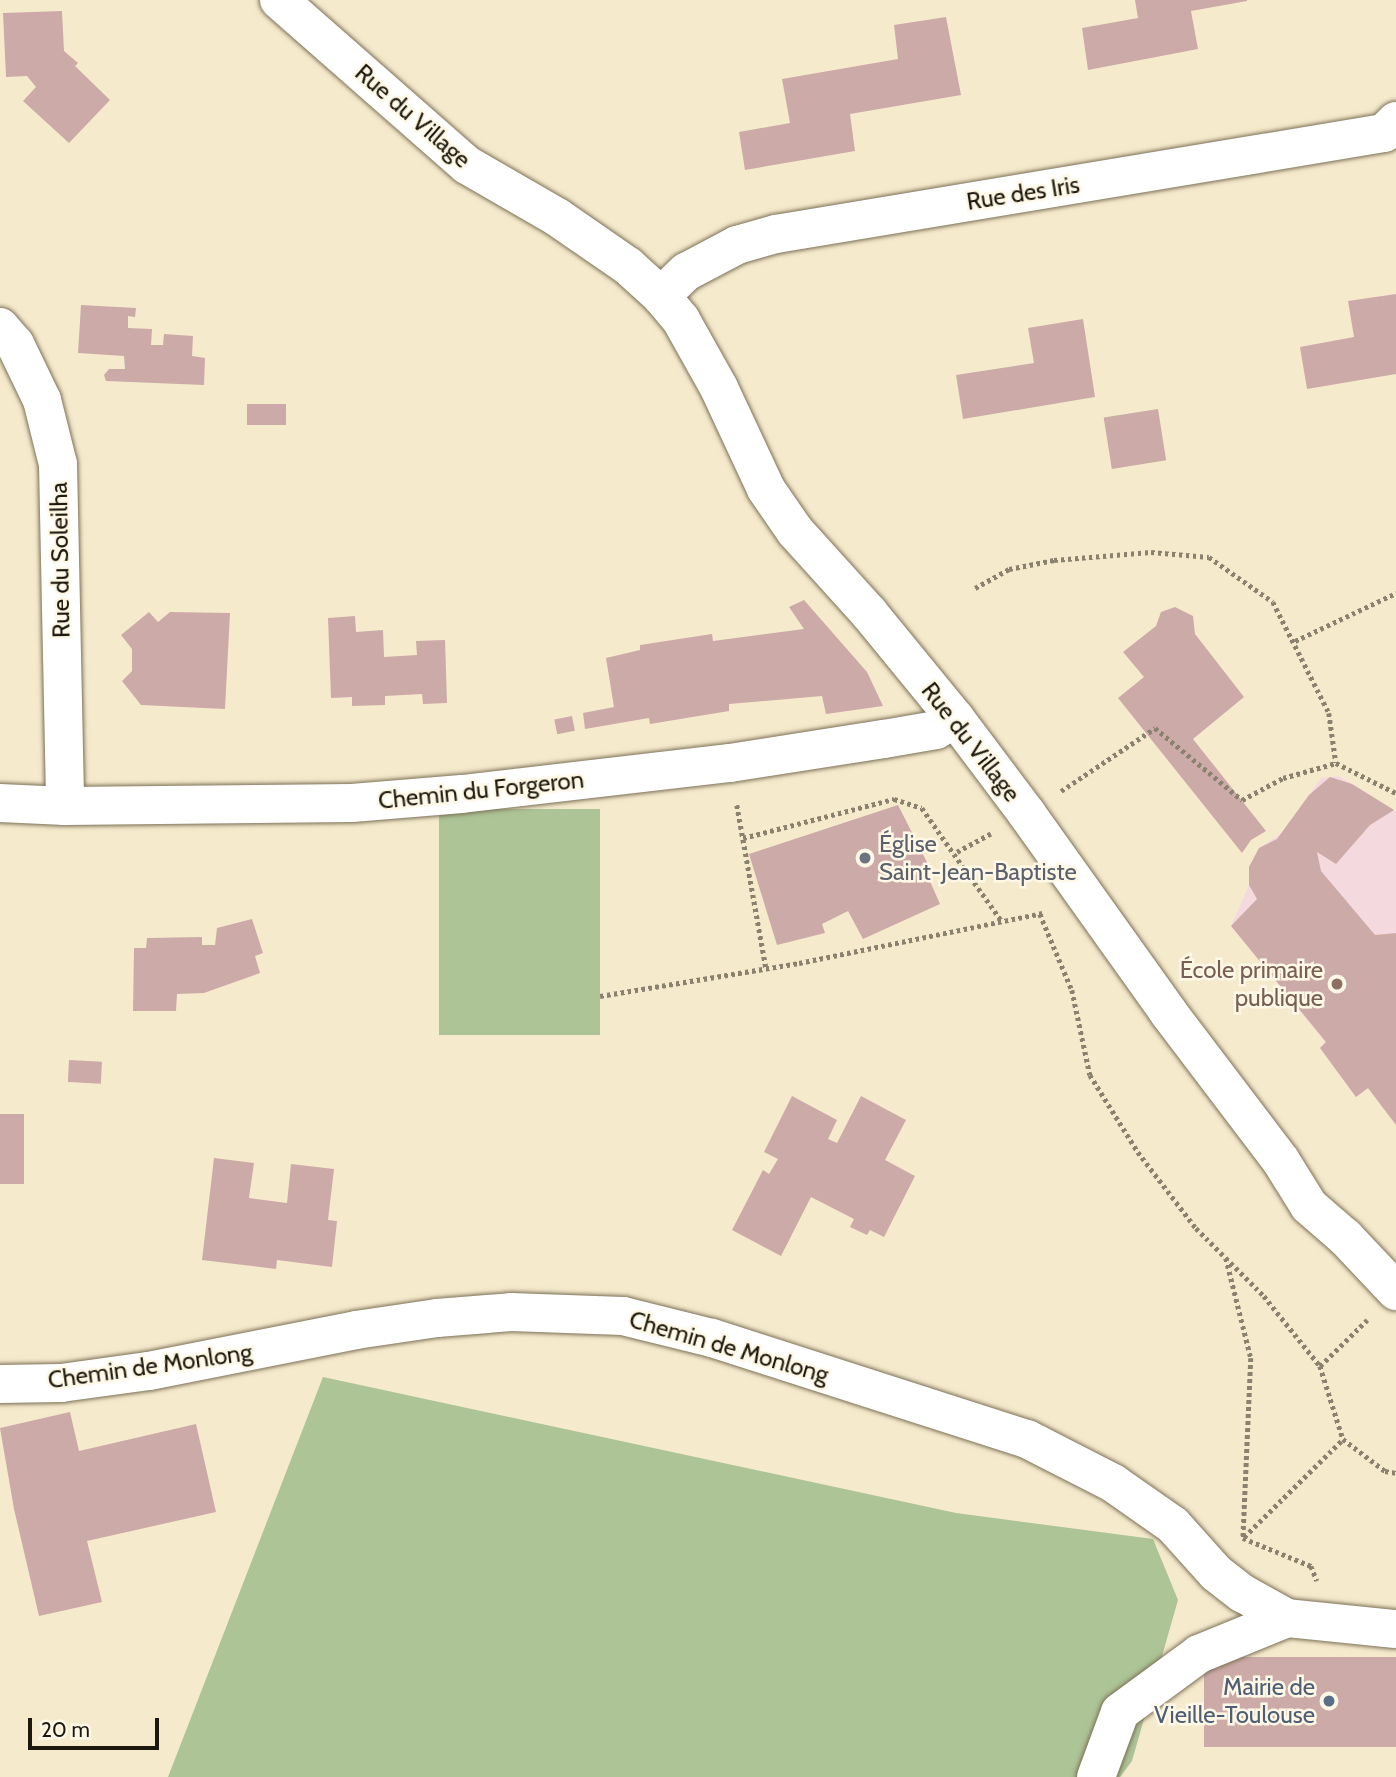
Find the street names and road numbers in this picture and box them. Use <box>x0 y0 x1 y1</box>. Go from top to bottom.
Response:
street label: Rue du Village <box>349 58 477 174</box>
street label: Rue des Iris <box>964 170 1082 216</box>
street label: Rue du Soleilha <box>44 482 76 638</box>
street label: Rue du Village <box>915 677 1027 807</box>
street label: Chemin du Forgeron <box>377 765 585 815</box>
street label: Chemin de Monlong <box>626 1305 832 1389</box>
street label: Chemin de Monlong <box>46 1337 254 1395</box>

